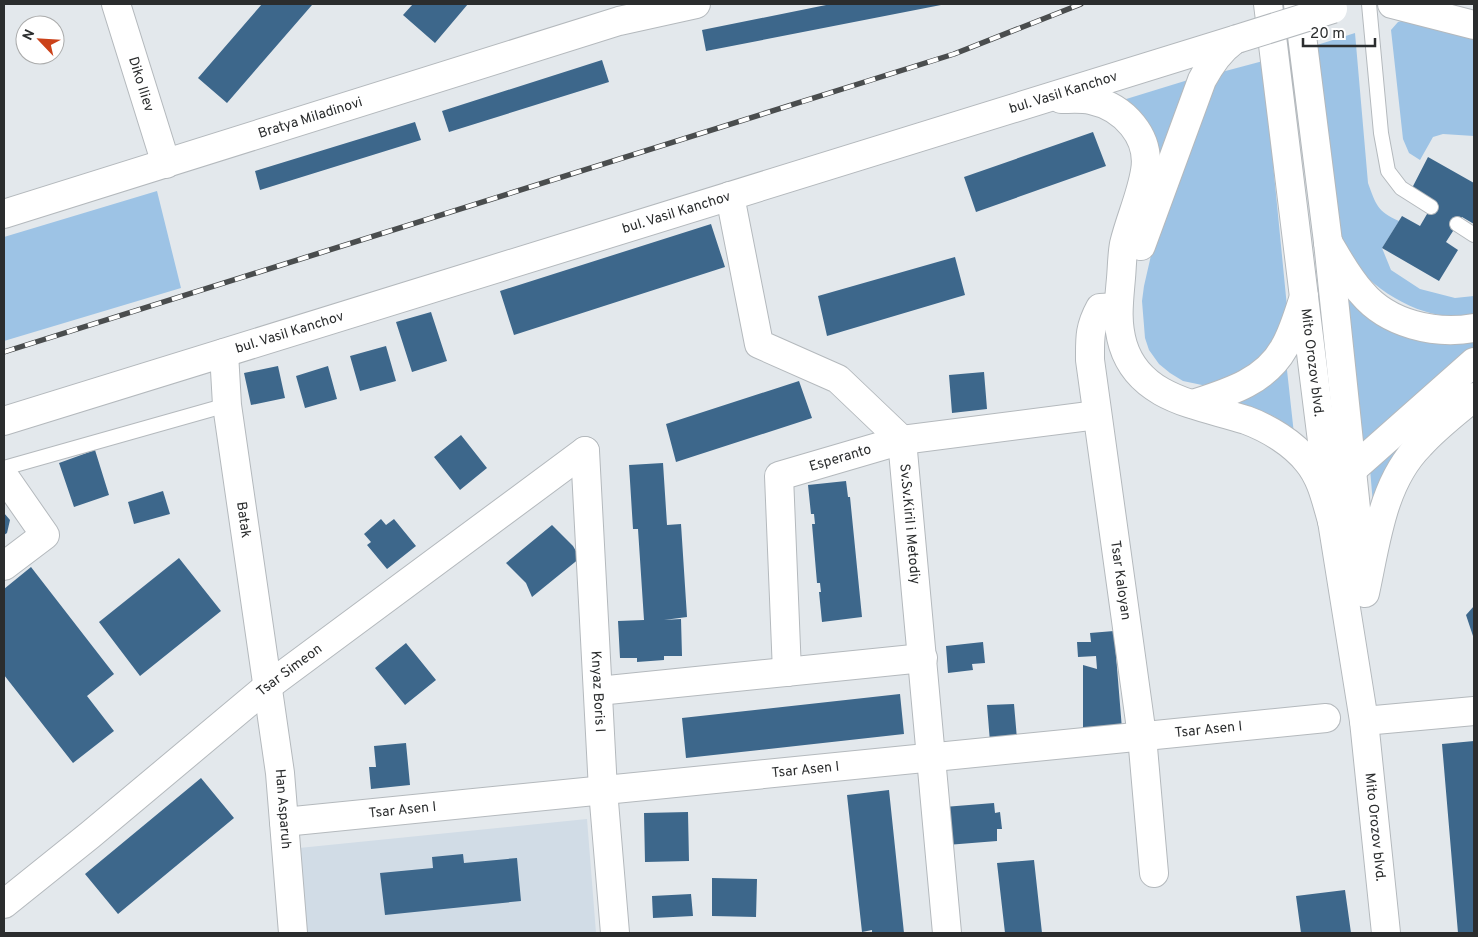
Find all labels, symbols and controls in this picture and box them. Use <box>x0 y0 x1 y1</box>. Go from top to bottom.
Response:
north arrow <box>15 15 65 65</box>
scale bar <box>1303 15 1376 47</box>
text: 20 m <box>1310 25 1345 44</box>
text: N <box>20 27 39 43</box>
street label: Diko Iliev <box>124 54 158 114</box>
street label: bul. Vasil Kanchov <box>1007 68 1120 118</box>
street label: Bratya Miladinovi <box>256 94 365 142</box>
street label: bul. Vasil Kanchov <box>620 188 733 237</box>
street label: Mito Orozov blvd. <box>1297 307 1327 418</box>
street label: bul. Vasil Kanchov <box>233 308 346 357</box>
street label: Esperanto <box>807 441 874 475</box>
street label: Sv.Sv.Kiril i Metodiy <box>896 463 924 585</box>
street label: Batak <box>233 500 255 539</box>
street label: Tsar Kaloyan <box>1107 539 1134 621</box>
street label: Tsar Simeon <box>253 640 326 700</box>
street label: Knyaz Boris I <box>587 650 608 733</box>
street label: Tsar Asen I <box>1174 718 1243 742</box>
street label: Tsar Asen I <box>771 758 840 782</box>
street label: Han Asparuh <box>271 768 295 850</box>
street label: Mito Orozov blvd. <box>1361 772 1389 882</box>
street label: Tsar Asen I <box>368 798 437 822</box>

